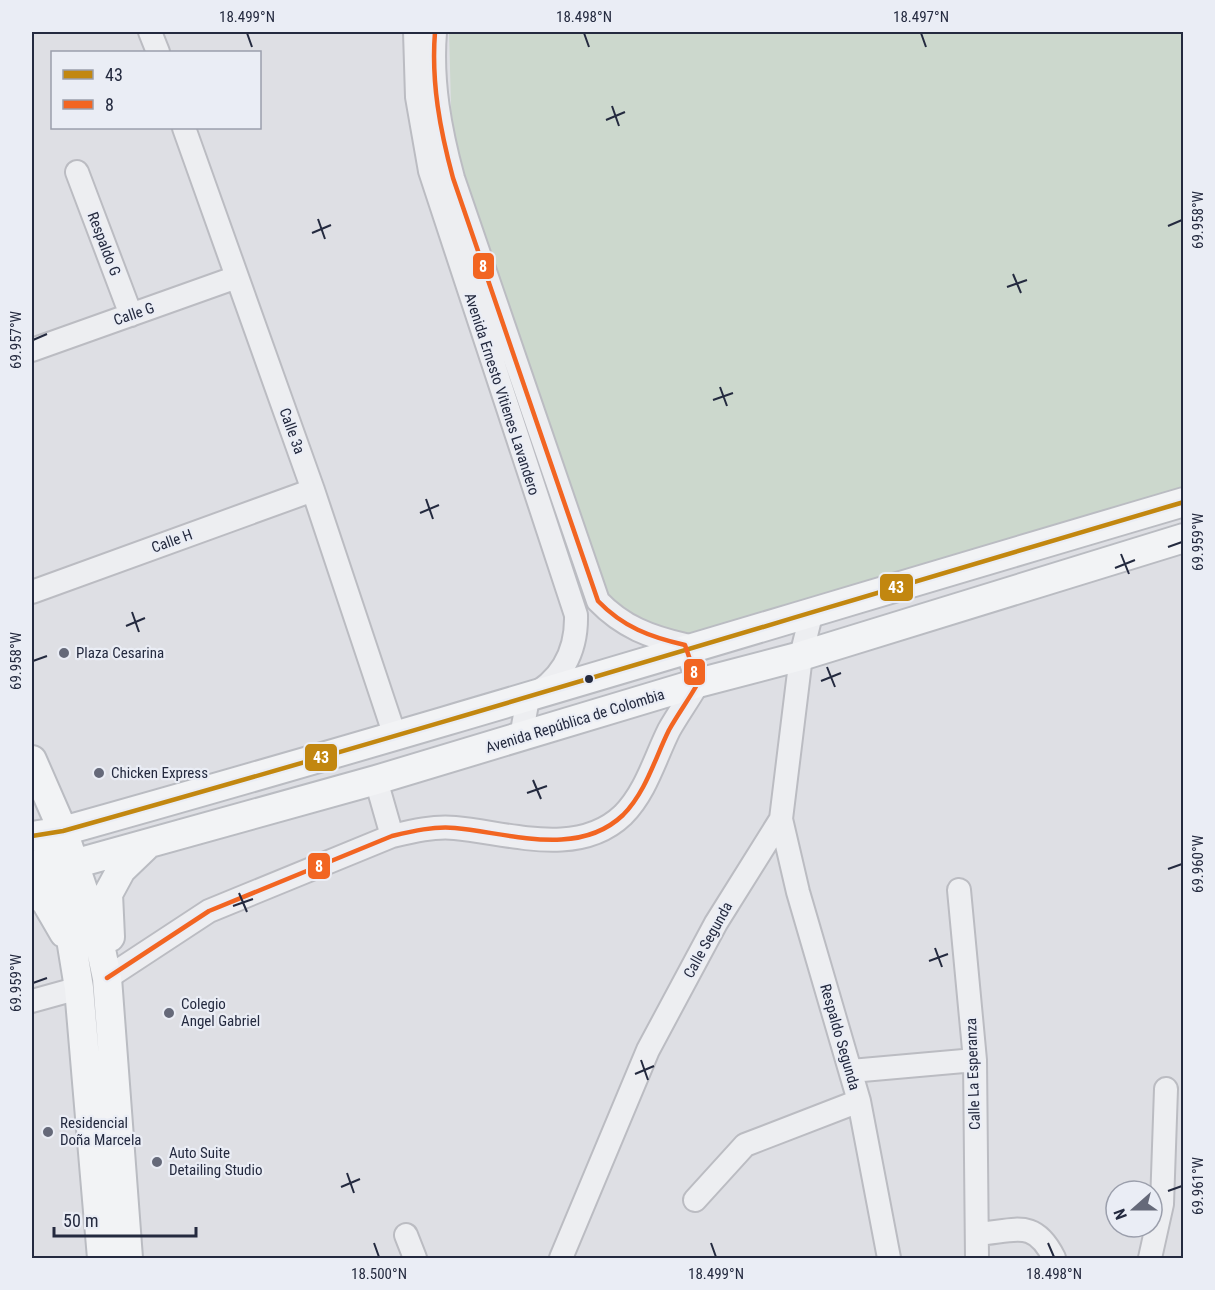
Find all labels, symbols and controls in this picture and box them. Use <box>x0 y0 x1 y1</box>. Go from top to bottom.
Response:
text: 18.499°N <box>219 8 275 26</box>
text: 18.498°N <box>556 8 612 26</box>
text: 18.497°N <box>893 8 949 26</box>
legend <box>51 51 261 129</box>
text: 43 <box>105 64 123 85</box>
text: 8 <box>105 94 114 115</box>
text: 69.958°W <box>1189 190 1207 249</box>
street label: Respaldo G <box>84 209 124 279</box>
line badge: 8 <box>472 252 495 280</box>
text: 8 <box>479 257 487 276</box>
street label: Avenida Ernesto Vitienes Lavandero <box>461 291 543 497</box>
street label: Calle G <box>111 299 157 329</box>
text: 69.957°W <box>7 310 25 369</box>
street label: Calle 3a <box>275 406 309 456</box>
text: 69.959°W <box>1189 512 1207 571</box>
street label: Calle H <box>149 525 195 557</box>
line badge: 43 <box>879 573 914 602</box>
text: 43 <box>888 578 904 597</box>
text: 69.958°W <box>7 631 25 690</box>
place label: Plaza Cesarina <box>76 644 164 662</box>
marker: Plaza Cesarina <box>57 646 71 660</box>
line badge: 8 <box>683 658 706 686</box>
text: 8 <box>690 663 698 682</box>
unlabelled marker <box>583 673 595 685</box>
street label: Avenida República de Colombia <box>483 685 667 757</box>
line badge: 43 <box>304 743 338 772</box>
text: 43 <box>313 748 329 767</box>
place label: Chicken Express <box>111 764 208 782</box>
marker: Chicken Express <box>92 766 106 780</box>
text: 69.960°W <box>1189 834 1207 893</box>
line badge: 8 <box>307 852 331 880</box>
text: 8 <box>315 857 323 876</box>
street label: Calle Segunda <box>680 899 736 981</box>
text: 69.959°W <box>7 953 25 1012</box>
street label: Respaldo Segunda <box>816 982 864 1092</box>
place label: Colegio Angel Gabriel <box>181 995 260 1030</box>
marker: Colegio Angel Gabriel <box>162 1006 176 1020</box>
street label: Calle La Esperanza <box>962 1018 984 1130</box>
place label: Residencial Doña Marcela <box>60 1114 142 1149</box>
marker: Residencial Doña Marcela <box>41 1125 55 1139</box>
place label: Auto Suite Detailing Studio <box>169 1144 263 1179</box>
marker: Auto Suite Detailing Studio <box>150 1155 164 1169</box>
text: 69.961°W <box>1189 1156 1207 1215</box>
north arrow <box>1104 1179 1164 1239</box>
scale bar <box>54 1200 196 1238</box>
text: N <box>1110 1206 1131 1222</box>
text: 50 m <box>63 1210 98 1231</box>
text: 18.500°N <box>351 1265 407 1283</box>
text: 18.499°N <box>688 1265 744 1283</box>
text: 18.498°N <box>1026 1265 1082 1283</box>

